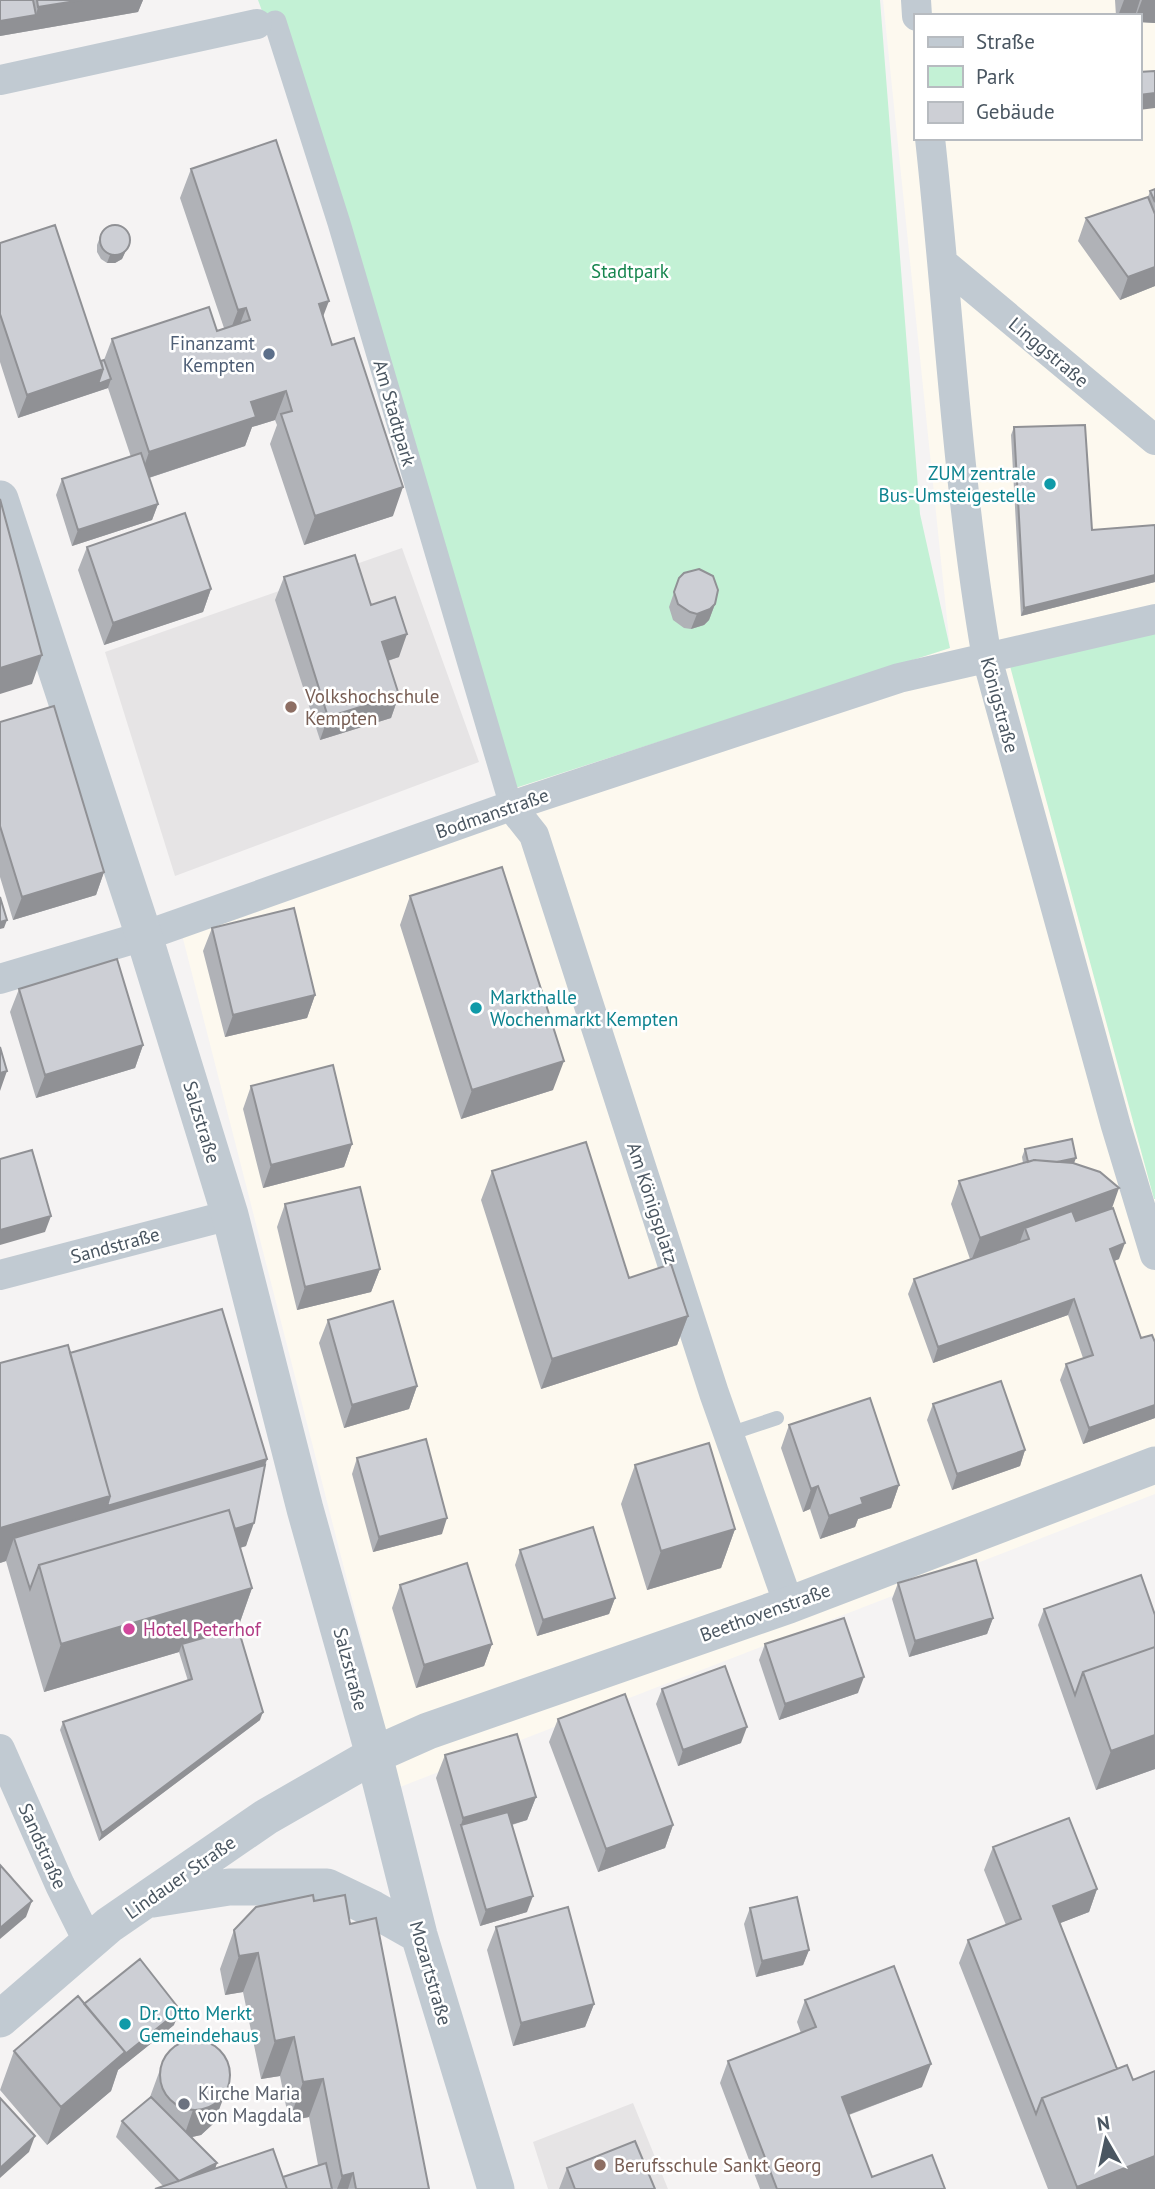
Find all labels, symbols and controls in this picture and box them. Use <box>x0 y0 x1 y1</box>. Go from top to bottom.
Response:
legend <box>914 14 1141 140</box>
text: Straße <box>976 28 1035 55</box>
text: Park <box>976 63 1015 90</box>
text: Gebäude <box>976 98 1055 125</box>
park label: Stadtpark <box>591 259 669 283</box>
street label: Linggstraße <box>1004 312 1094 392</box>
place label: Finanzamt Kempten <box>170 331 256 377</box>
marker: Finanzamt Kempten <box>261 346 277 362</box>
street label: Am Stadtpark <box>368 357 422 469</box>
place label: ZUM zentrale Bus-Umsteigestelle <box>879 461 1036 507</box>
marker: ZUM zentrale Bus-Umsteigestelle <box>1042 476 1058 492</box>
street label: Königstraße <box>976 655 1024 755</box>
place label: Volkshochschule Kempten <box>304 684 439 730</box>
marker: Volkshochschule Kempten <box>283 699 299 715</box>
street label: Bodmanstraße <box>432 782 552 844</box>
place label: Markthalle Wochenmarkt Kempten <box>490 985 678 1031</box>
marker: Markthalle Wochenmarkt Kempten <box>468 1000 484 1016</box>
street label: Salzstraße <box>178 1078 226 1166</box>
street label: Am Königsplatz <box>622 1139 684 1267</box>
street label: Sandstraße <box>68 1222 162 1268</box>
street label: Beethovenstraße <box>696 1577 834 1647</box>
place label: Hotel Peterhof <box>143 1617 262 1641</box>
marker: Hotel Peterhof <box>121 1621 137 1637</box>
street label: Salzstraße <box>328 1625 374 1713</box>
street label: Sandstraße <box>13 1799 73 1893</box>
street label: Lindauer Straße <box>120 1830 240 1924</box>
street label: Mozartstraße <box>405 1918 457 2028</box>
place label: Dr. Otto Merkt Gemeindehaus <box>139 2001 259 2047</box>
marker: Dr. Otto Merkt Gemeindehaus <box>117 2016 133 2032</box>
place label: Kirche Maria von Magdala <box>198 2081 302 2127</box>
marker: Kirche Maria von Magdala <box>176 2096 192 2112</box>
north arrow <box>1071 2105 1141 2175</box>
text: N <box>1095 2110 1111 2136</box>
place label: Berufsschule Sankt Georg <box>614 2153 821 2177</box>
marker: Berufsschule Sankt Georg <box>592 2157 608 2173</box>

